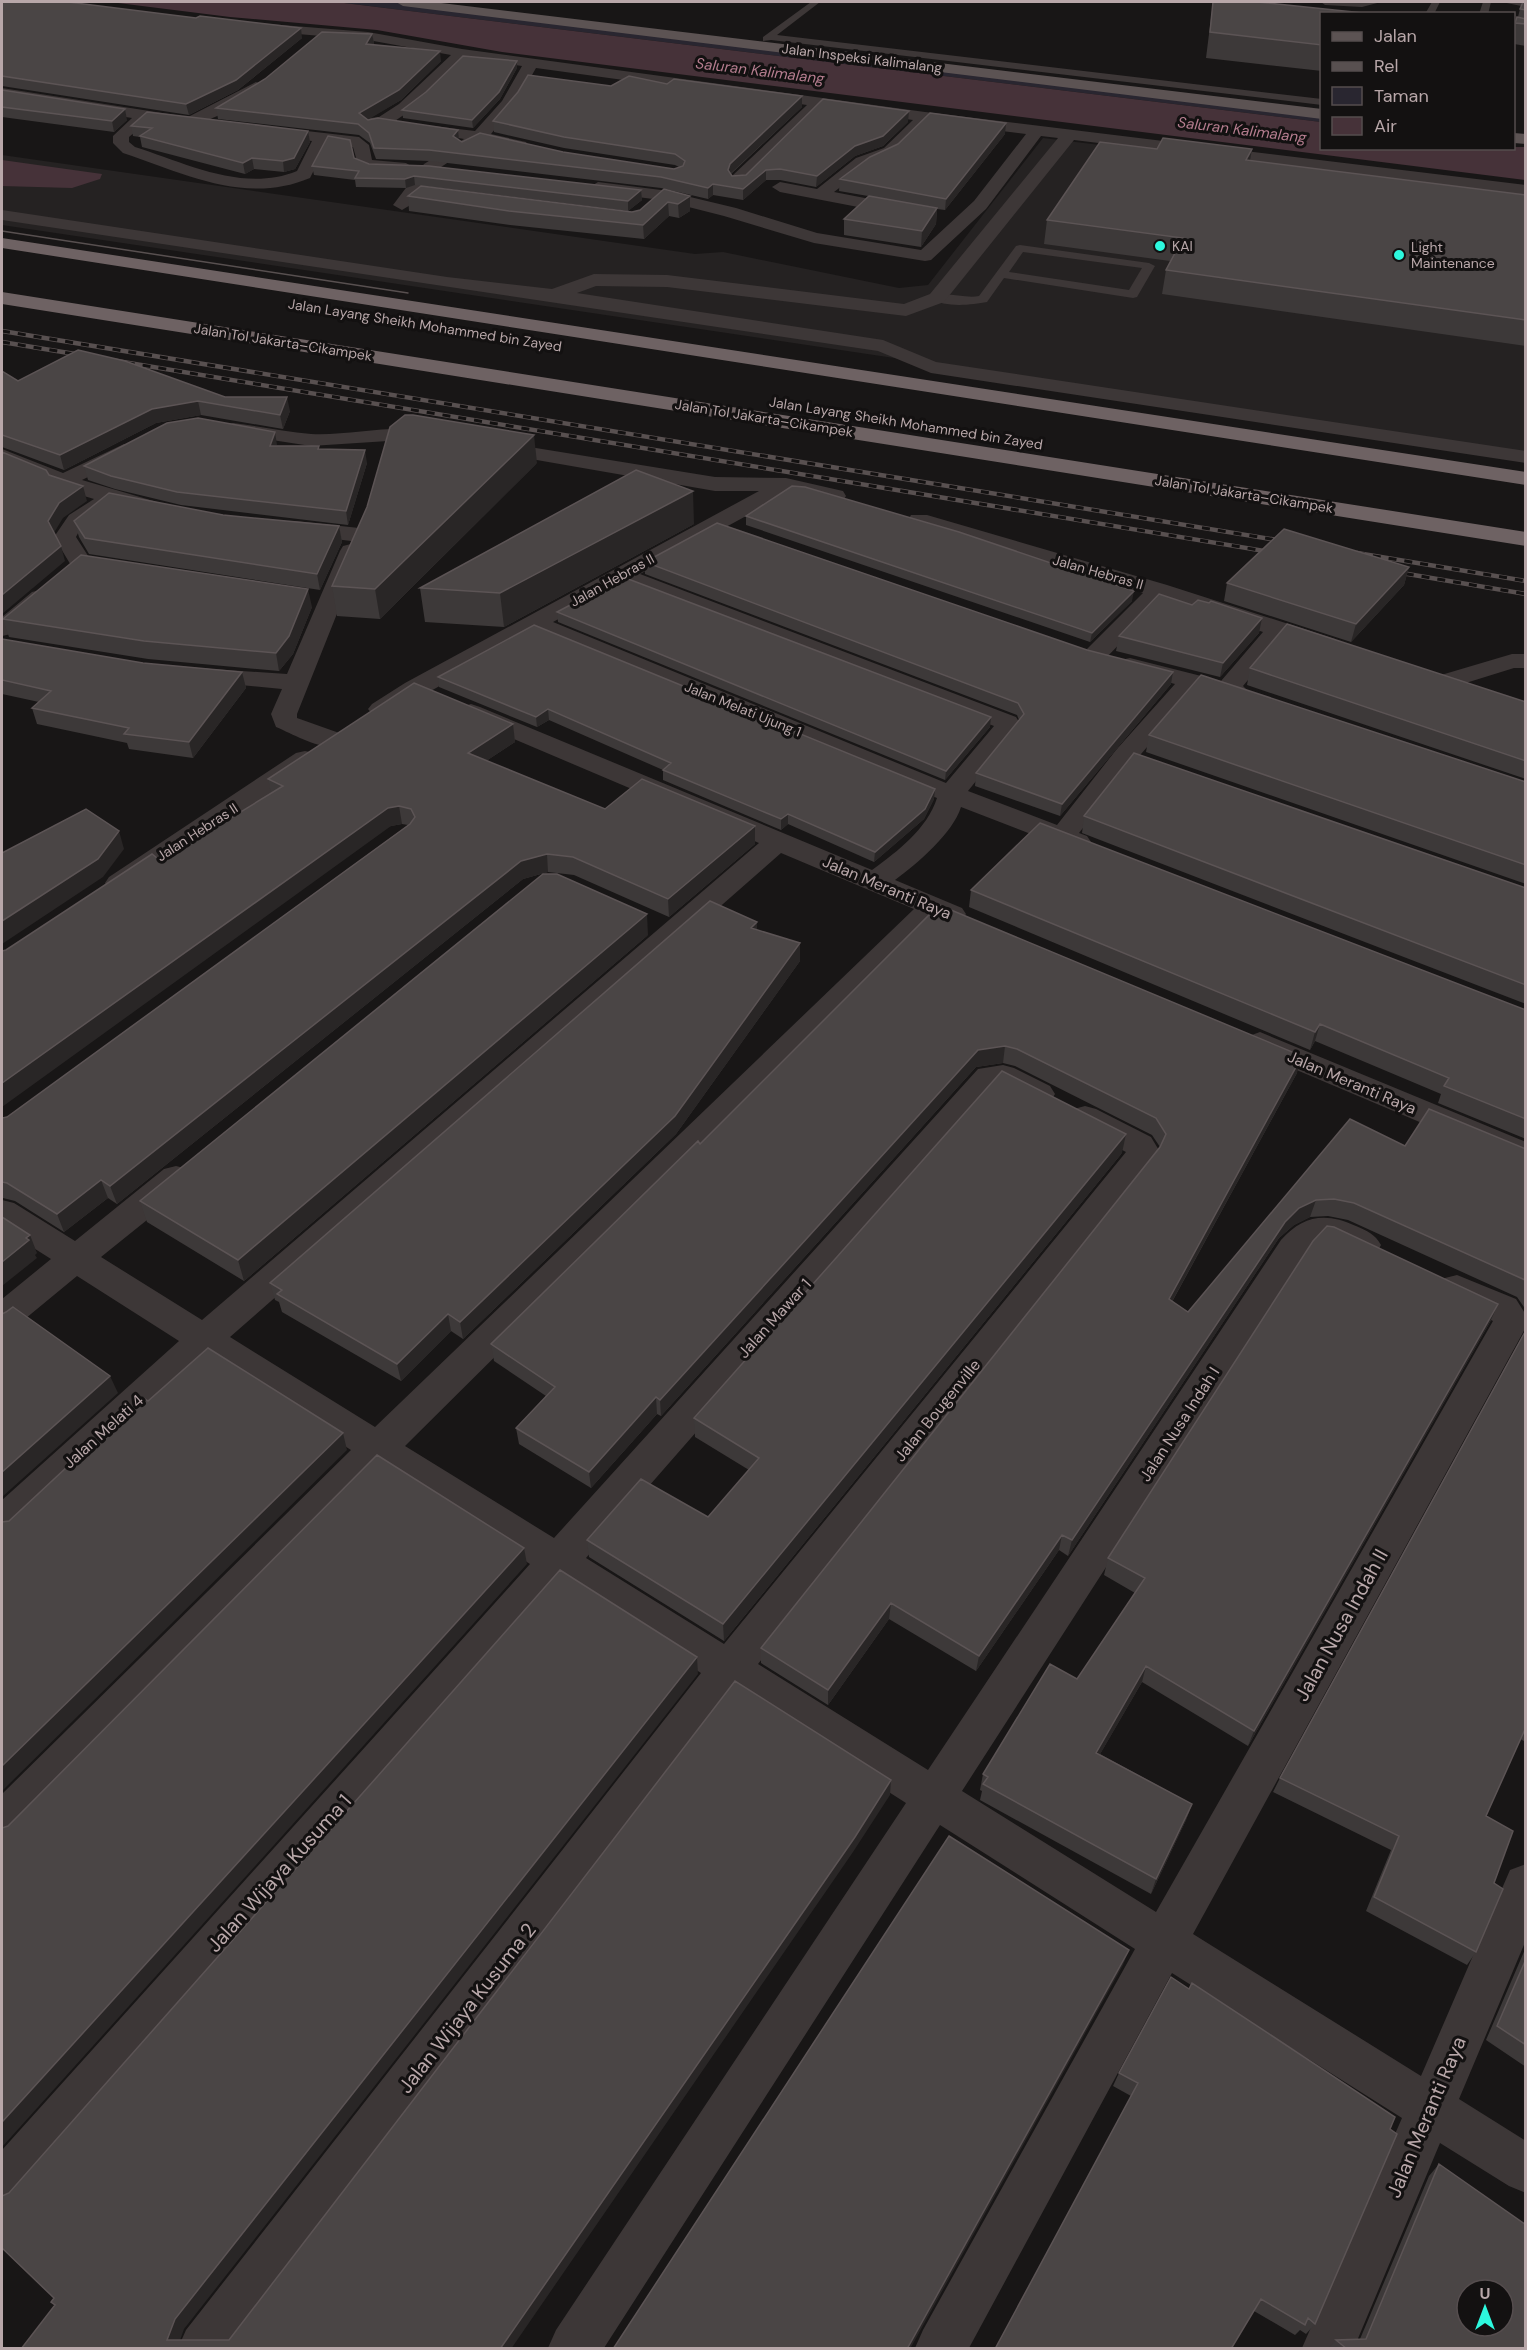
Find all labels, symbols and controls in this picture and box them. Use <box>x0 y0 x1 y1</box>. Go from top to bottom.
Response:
legend <box>1320 12 1515 150</box>
text: Jalan <box>1374 24 1417 48</box>
street label: Jalan Inspeksi Kalimalang <box>781 39 943 77</box>
water label: Saluran Kalimalang <box>694 53 826 89</box>
text: Rel <box>1374 54 1398 78</box>
text: Taman <box>1374 84 1429 108</box>
water label: Saluran Kalimalang <box>1176 112 1308 148</box>
text: Air <box>1374 114 1397 138</box>
place label: KAI <box>1172 237 1193 255</box>
place label: Light Maintenance <box>1411 238 1495 272</box>
marker: KAI <box>1153 239 1167 253</box>
marker: Light Maintenance <box>1392 248 1406 262</box>
street label: Jalan Layang Sheikh Mohammed bin Zayed <box>287 294 563 356</box>
street label: Jalan Tol Jakarta–Cikampek <box>193 319 373 365</box>
street label: Jalan Layang Sheikh Mohammed bin Zayed <box>768 392 1044 454</box>
street label: Jalan Tol Jakarta–Cikampek <box>674 395 854 441</box>
street label: Jalan Tol Jakarta–Cikampek <box>1154 471 1334 517</box>
street label: Jalan Hebras II <box>567 549 657 611</box>
street label: Jalan Hebras II <box>1051 550 1145 594</box>
street label: Jalan Melati Ujung 1 <box>682 677 804 741</box>
street label: Jalan Hebras II <box>153 799 241 865</box>
street label: Jalan Meranti Raya <box>819 851 954 924</box>
street label: Jalan Meranti Raya <box>1284 1046 1419 1119</box>
street label: Jalan Mawar 1 <box>733 1274 816 1363</box>
street label: Jalan Bougenville <box>890 1355 985 1466</box>
street label: Jalan Nusa Indah I <box>1135 1363 1224 1486</box>
street label: Jalan Melati 4 <box>59 1390 148 1473</box>
street label: Jalan Nusa Indah II <box>1288 1544 1394 1706</box>
street label: Jalan Wijaya Kusuma 1 <box>201 1789 357 1957</box>
street label: Jalan Wijaya Kusuma 2 <box>392 1918 542 2098</box>
street label: Jalan Meranti Raya <box>1380 2033 1472 2201</box>
north arrow <box>1455 2278 1515 2338</box>
text: U <box>1480 2283 1490 2304</box>

